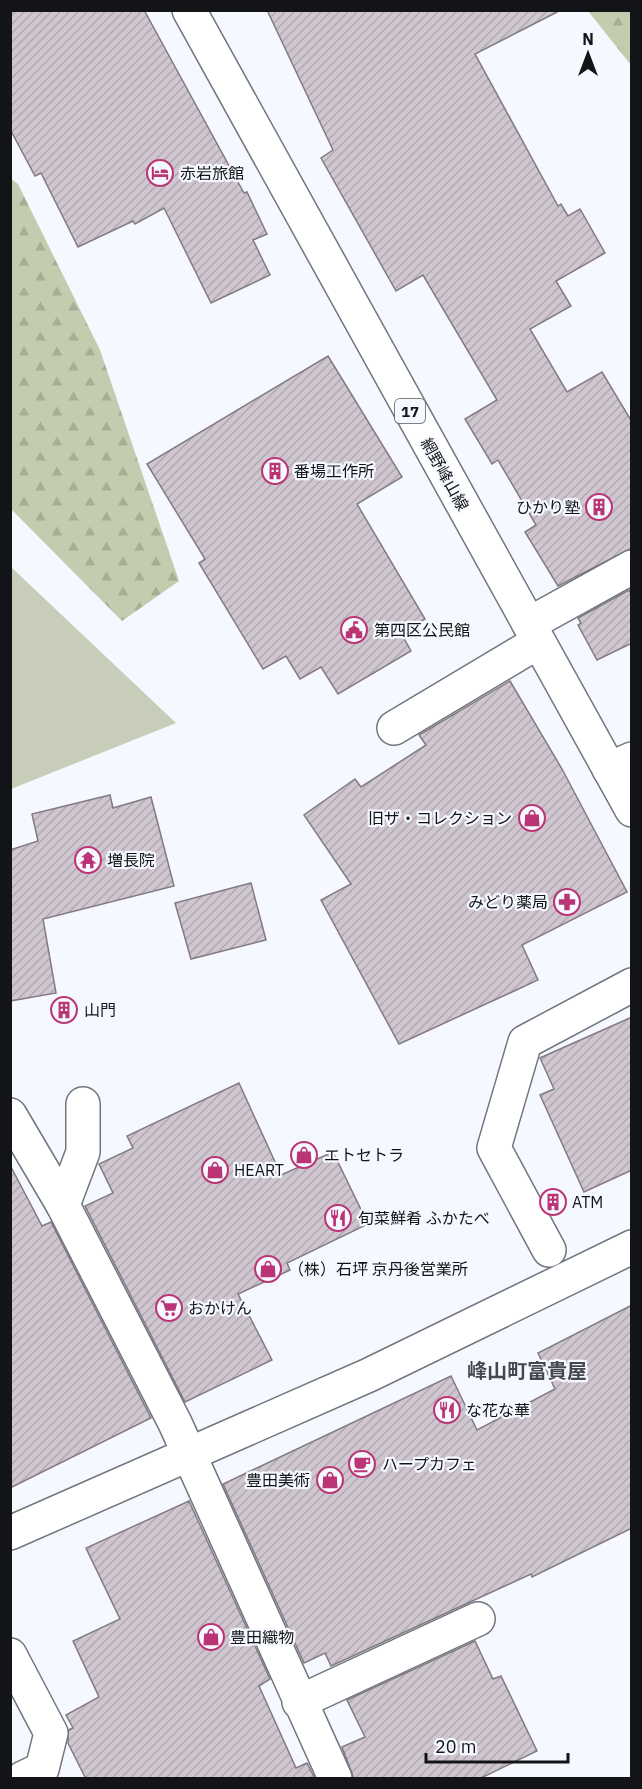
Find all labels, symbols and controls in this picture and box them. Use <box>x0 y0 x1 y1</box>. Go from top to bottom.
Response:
north arrow <box>558 24 618 84</box>
text: N <box>582 29 594 49</box>
hotel icon: 赤岩旅館 <box>145 158 175 188</box>
place label: 赤岩旅館 <box>180 163 244 183</box>
road number: 17 <box>395 399 425 423</box>
street label: 網野峰山線 <box>417 434 473 514</box>
building icon: 番場工作所 <box>260 456 290 486</box>
place label: 番場工作所 <box>294 461 374 481</box>
building icon: ひかり塾 <box>584 492 614 522</box>
place label: ひかり塾 <box>516 497 580 517</box>
public building icon: 第四区公民館 <box>339 615 369 645</box>
place label: 第四区公民館 <box>374 620 470 640</box>
shop icon: 旧ザ・コレクション <box>517 803 547 833</box>
place label: 旧ザ・コレクション <box>368 808 512 828</box>
temple icon: 増長院 <box>73 845 103 875</box>
place label: 増長院 <box>107 850 155 870</box>
pharmacy icon: みどり薬局 <box>552 887 582 917</box>
place label: みどり薬局 <box>468 892 548 912</box>
building icon: 山門 <box>49 995 79 1025</box>
place label: 山門 <box>84 1000 116 1020</box>
shop icon: エトセトラ <box>289 1140 319 1170</box>
place label: エトセトラ <box>324 1145 404 1165</box>
shop icon: HEART <box>200 1155 230 1185</box>
place label: HEART <box>234 1160 284 1180</box>
building icon: ATM <box>538 1187 568 1217</box>
place label: ATM <box>572 1192 603 1212</box>
restaurant icon: 旬菜鮮肴 ふかたべ <box>323 1203 353 1233</box>
place label: 旬菜鮮肴 ふかたべ <box>358 1208 490 1228</box>
shop icon: （株）石坪 京丹後営業所 <box>253 1254 283 1284</box>
place label: （株）石坪 京丹後営業所 <box>288 1259 468 1279</box>
supermarket icon: おかけん <box>154 1293 184 1323</box>
place label: おかけん <box>188 1298 252 1318</box>
district label: 峰山町富貴屋 <box>467 1357 587 1384</box>
restaurant icon: な花な華 <box>432 1395 462 1425</box>
place label: な花な華 <box>466 1400 530 1420</box>
cafe icon: ハープカフェ <box>347 1449 377 1479</box>
place label: ハープカフェ <box>382 1454 477 1474</box>
shop icon: 豊田美術 <box>315 1465 345 1495</box>
place label: 豊田美術 <box>246 1470 310 1490</box>
shop icon: 豊田織物 <box>196 1622 226 1652</box>
place label: 豊田織物 <box>230 1627 294 1647</box>
scale bar <box>426 1726 568 1764</box>
text: 20 m <box>435 1735 477 1758</box>

